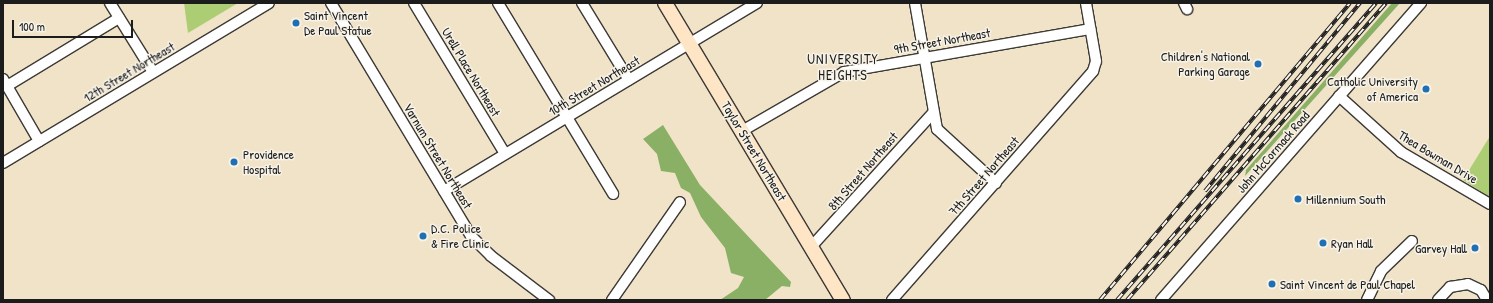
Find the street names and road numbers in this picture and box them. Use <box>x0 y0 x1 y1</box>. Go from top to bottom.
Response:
street label: Urell Place Northeast <box>438 25 504 119</box>
street label: 9th Street Northeast <box>892 25 992 57</box>
street label: 12th Street Northeast <box>80 39 178 105</box>
street label: 10th Street Northeast <box>546 53 642 119</box>
street label: Taylor Street Northeast <box>718 98 790 204</box>
street label: Varnum Street Northeast <box>400 100 476 212</box>
street label: John McCormack Road <box>1233 108 1313 196</box>
street label: Thea Bowman Drive <box>1395 127 1481 187</box>
street label: 8th Street Northeast <box>825 129 901 213</box>
street label: 7th Street Northeast <box>945 133 1023 219</box>

